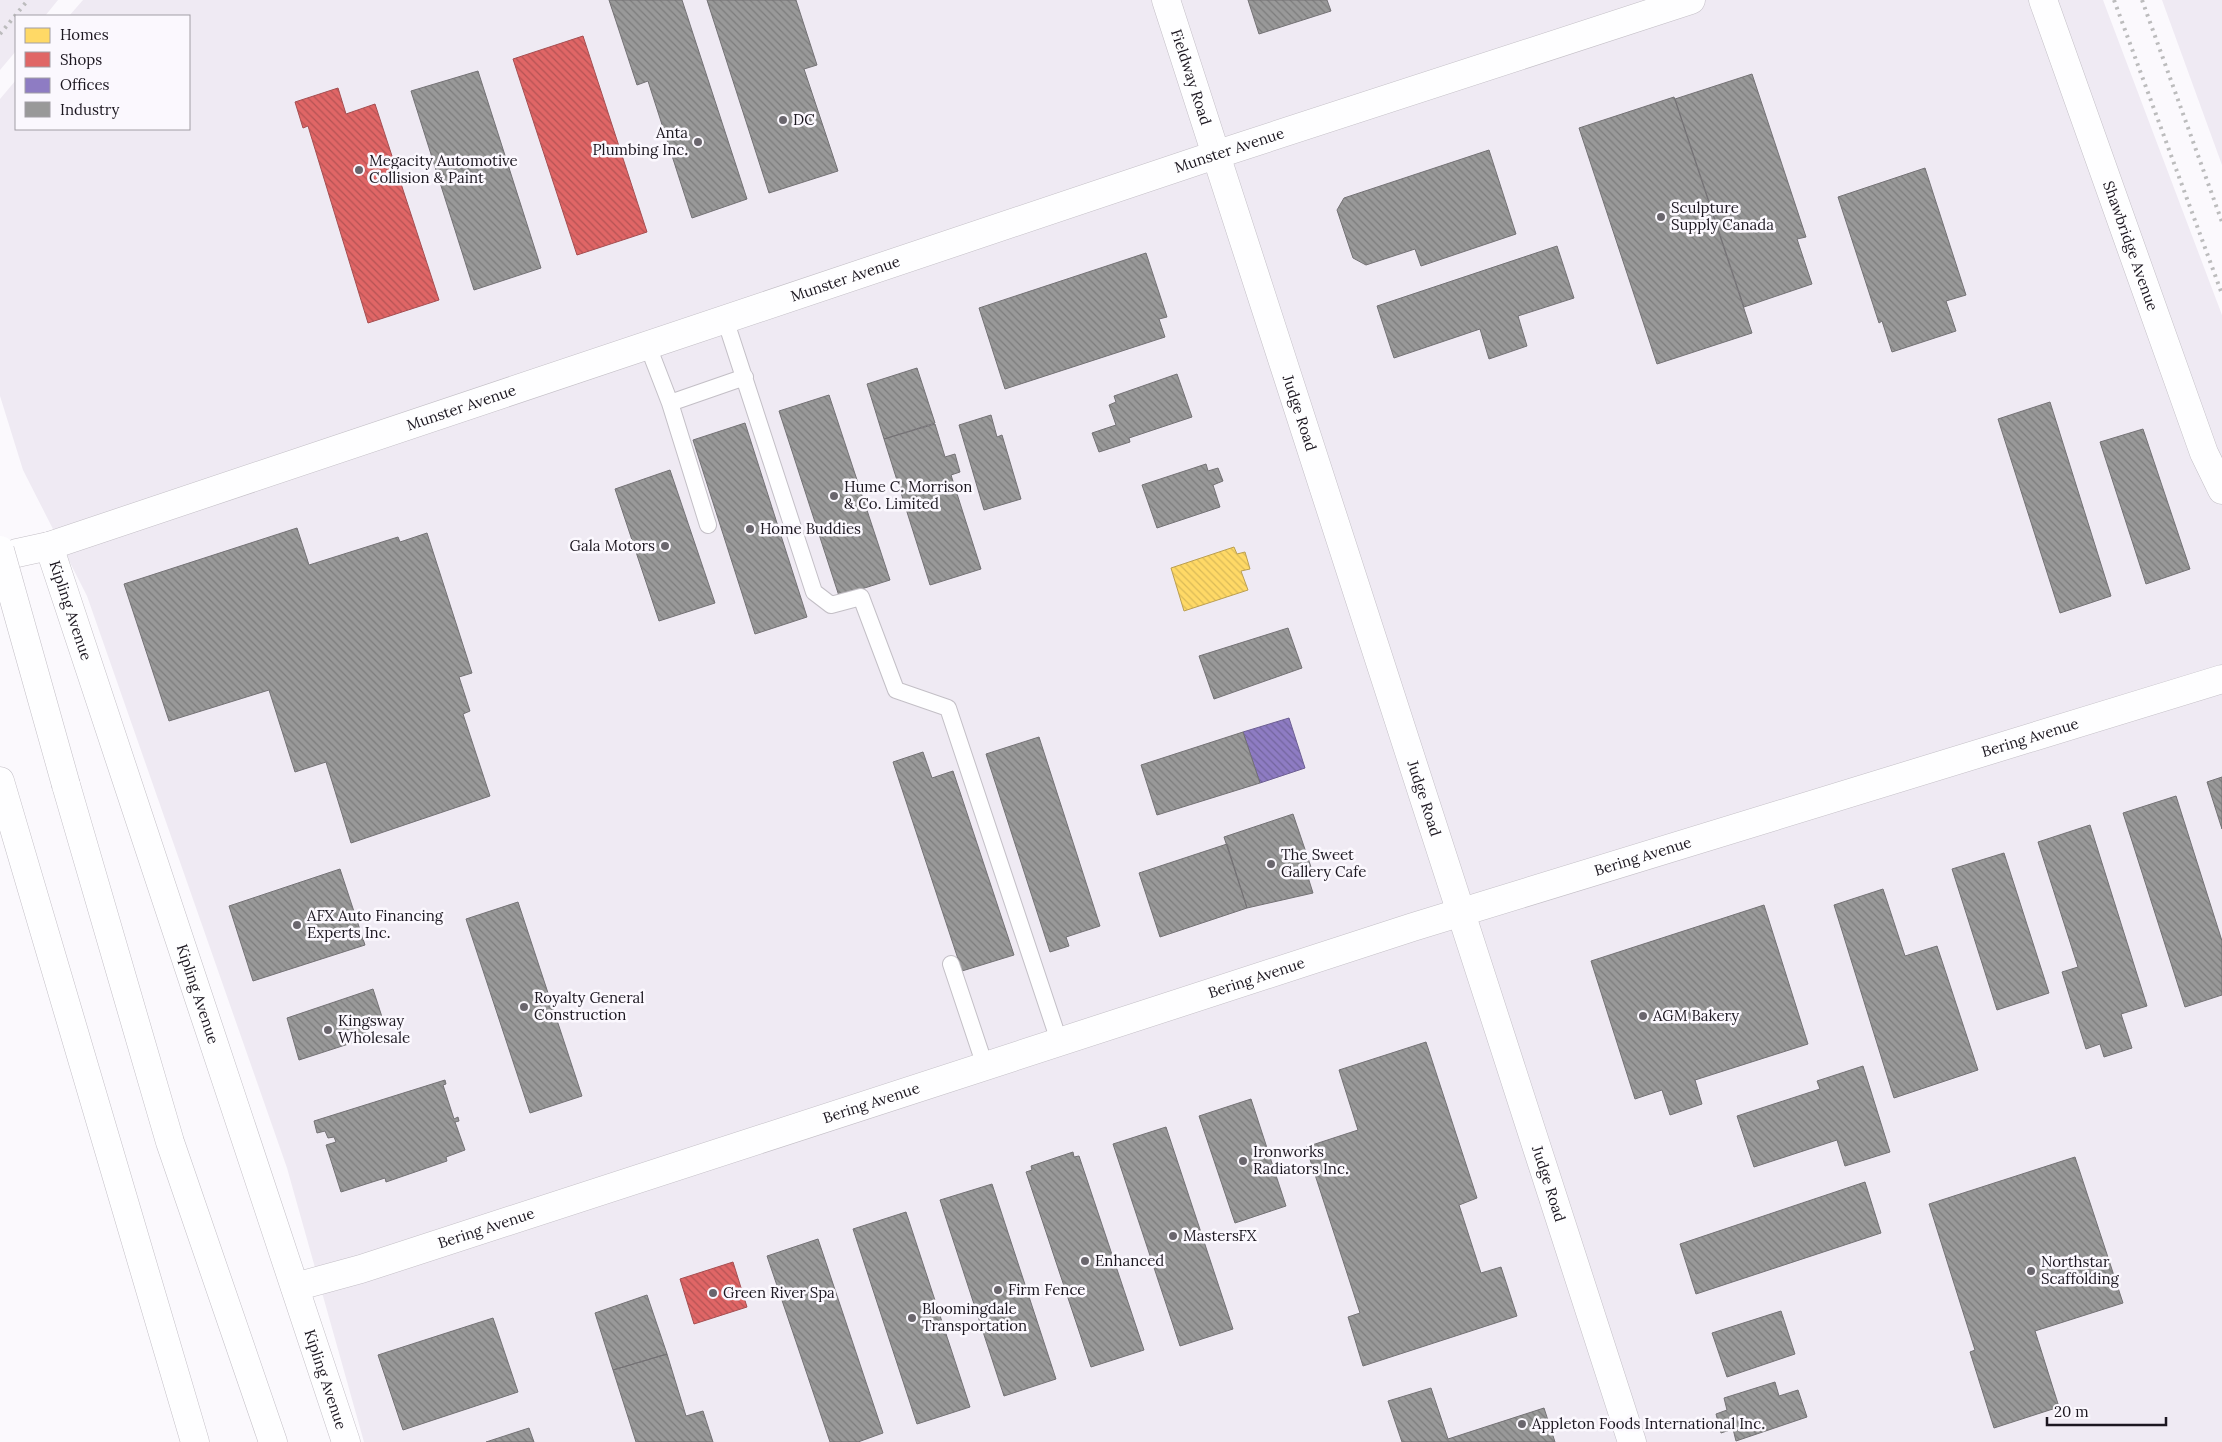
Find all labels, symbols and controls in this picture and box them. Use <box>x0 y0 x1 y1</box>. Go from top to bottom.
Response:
legend <box>15 15 190 130</box>
text: Homes <box>60 25 109 44</box>
street label: Fieldway Road <box>1167 27 1216 127</box>
text: Shops <box>60 50 102 69</box>
text: Offices <box>60 75 110 94</box>
text: Industry <box>60 100 119 119</box>
place label: DC <box>793 110 815 129</box>
marker: DC <box>777 114 789 126</box>
place label: Anta Plumbing Inc. <box>593 123 688 159</box>
street label: Munster Avenue <box>1172 123 1286 177</box>
marker: Anta Plumbing Inc. <box>692 136 704 148</box>
place label: Megacity Automotive Collision & Paint <box>369 151 518 187</box>
marker: Megacity Automotive Collision & Paint <box>353 164 365 176</box>
street label: Shawbridge Avenue <box>2099 178 2163 313</box>
place label: Sculpture Supply Canada <box>1671 198 1774 234</box>
marker: Sculpture Supply Canada <box>1655 211 1667 223</box>
street label: Munster Avenue <box>788 251 902 306</box>
street label: Judge Road <box>1278 371 1321 453</box>
street label: Munster Avenue <box>404 380 518 434</box>
place label: Hume C. Morrison & Co. Limited <box>844 477 972 513</box>
marker: Hume C. Morrison & Co. Limited <box>828 490 840 502</box>
place label: Home Buddies <box>760 519 861 538</box>
marker: Home Buddies <box>744 523 756 535</box>
place label: Gala Motors <box>570 536 655 555</box>
marker: Gala Motors <box>659 540 671 552</box>
street label: Kipling Avenue <box>45 558 96 663</box>
street label: Bering Avenue <box>1979 714 2081 761</box>
street label: Judge Road <box>1403 757 1446 839</box>
street label: Bering Avenue <box>1592 832 1694 880</box>
place label: The Sweet Gallery Cafe <box>1281 845 1366 881</box>
marker: The Sweet Gallery Cafe <box>1265 858 1277 870</box>
place label: AFX Auto Financing Experts Inc. <box>306 906 444 942</box>
marker: AFX Auto Financing Experts Inc. <box>291 919 303 931</box>
street label: Kipling Avenue <box>173 941 223 1046</box>
street label: Bering Avenue <box>1206 953 1307 1002</box>
place label: Royalty General Construction <box>534 988 644 1024</box>
marker: Royalty General Construction <box>518 1001 530 1013</box>
place label: AGM Bakery <box>1652 1006 1739 1025</box>
marker: AGM Bakery <box>1637 1010 1649 1022</box>
place label: Kingsway Wholesale <box>338 1011 410 1047</box>
marker: Kingsway Wholesale <box>322 1024 334 1036</box>
street label: Bering Avenue <box>820 1078 922 1127</box>
place label: Ironworks Radiators Inc. <box>1253 1142 1349 1178</box>
street label: Judge Road <box>1528 1142 1570 1224</box>
marker: Ironworks Radiators Inc. <box>1237 1155 1249 1167</box>
street label: Bering Avenue <box>435 1203 537 1252</box>
place label: MastersFX <box>1183 1226 1257 1245</box>
marker: MastersFX <box>1167 1230 1179 1242</box>
place label: Enhanced <box>1095 1251 1164 1270</box>
place label: Northstar Scaffolding <box>2041 1252 2120 1288</box>
marker: Enhanced <box>1079 1255 1091 1267</box>
marker: Northstar Scaffolding <box>2025 1265 2037 1277</box>
place label: Firm Fence <box>1008 1280 1085 1299</box>
place label: Green River Spa <box>723 1283 835 1302</box>
marker: Firm Fence <box>992 1284 1004 1296</box>
marker: Green River Spa <box>707 1287 719 1299</box>
place label: Bloomingdale Transportation <box>922 1299 1027 1335</box>
marker: Bloomingdale Transportation <box>906 1312 918 1324</box>
street label: Kipling Avenue <box>300 1327 351 1432</box>
scale bar <box>2047 1394 2166 1426</box>
text: 20 m <box>2054 1402 2089 1421</box>
place label: Appleton Foods International Inc. <box>1531 1414 1765 1433</box>
marker: Appleton Foods International Inc. <box>1516 1418 1528 1430</box>

